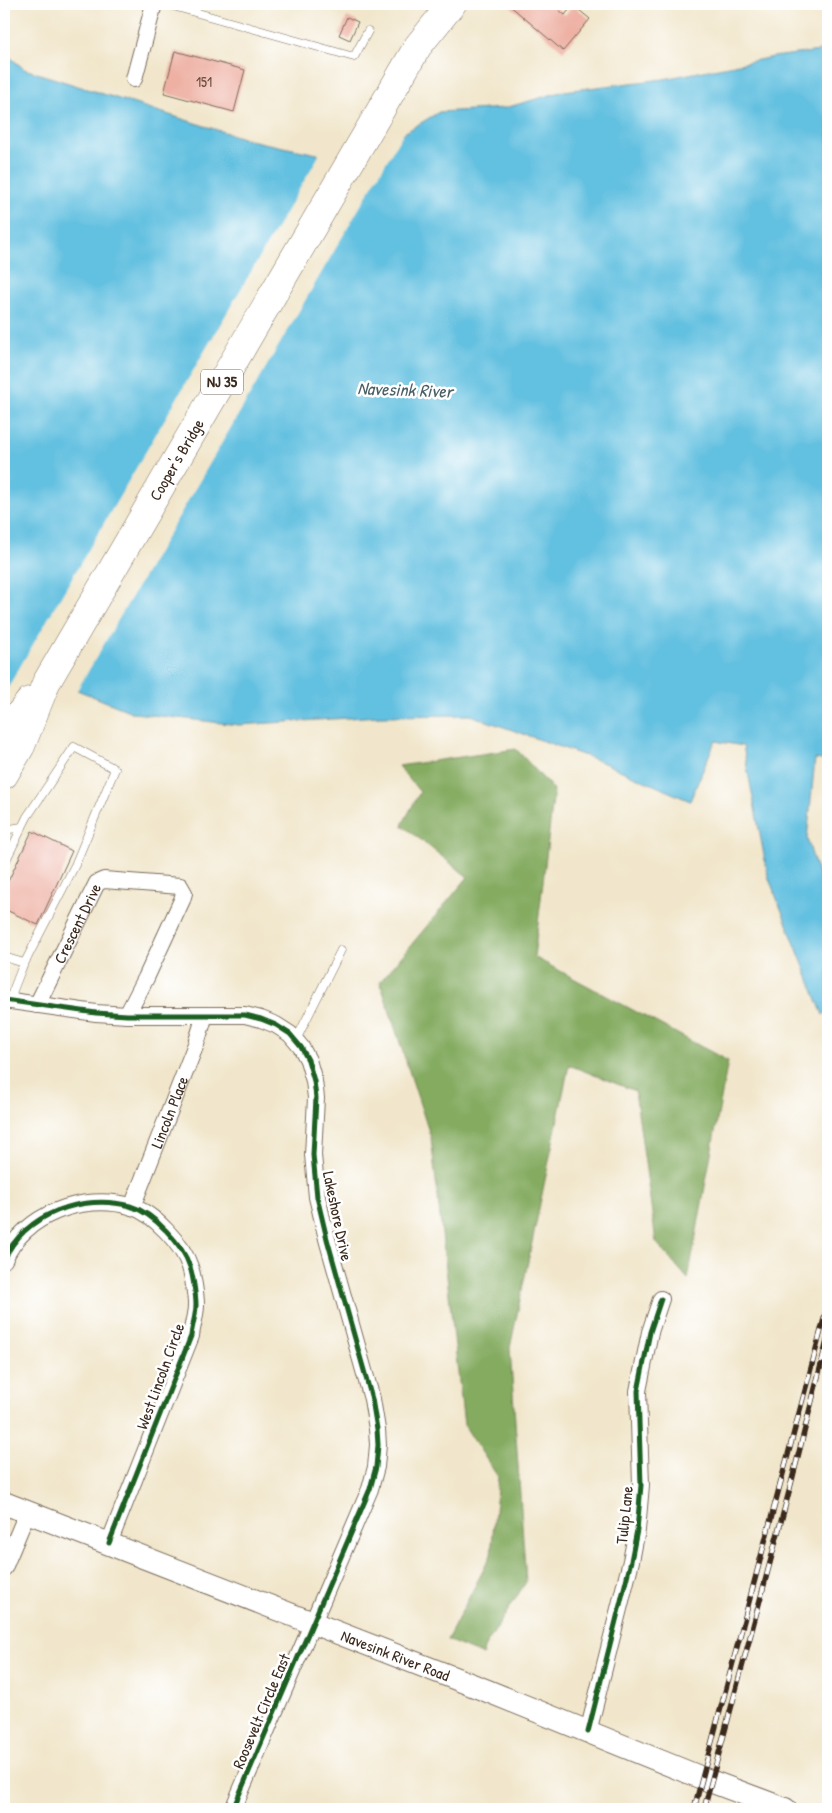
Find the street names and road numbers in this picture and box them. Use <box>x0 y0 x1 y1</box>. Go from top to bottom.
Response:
road number: NJ 35 <box>201 370 243 394</box>
street label: Cooper's Bridge <box>144 414 209 505</box>
street label: Crescent Drive <box>48 879 106 967</box>
street label: Lincoln Place <box>145 1072 194 1151</box>
street label: Lakeshore Drive <box>318 1169 358 1263</box>
street label: West Lincoln Circle <box>131 1319 190 1432</box>
street label: Tulip Lane <box>610 1484 638 1545</box>
street label: Navesink River Road <box>338 1624 453 1686</box>
street label: Roosevelt Circle East <box>227 1650 295 1772</box>

